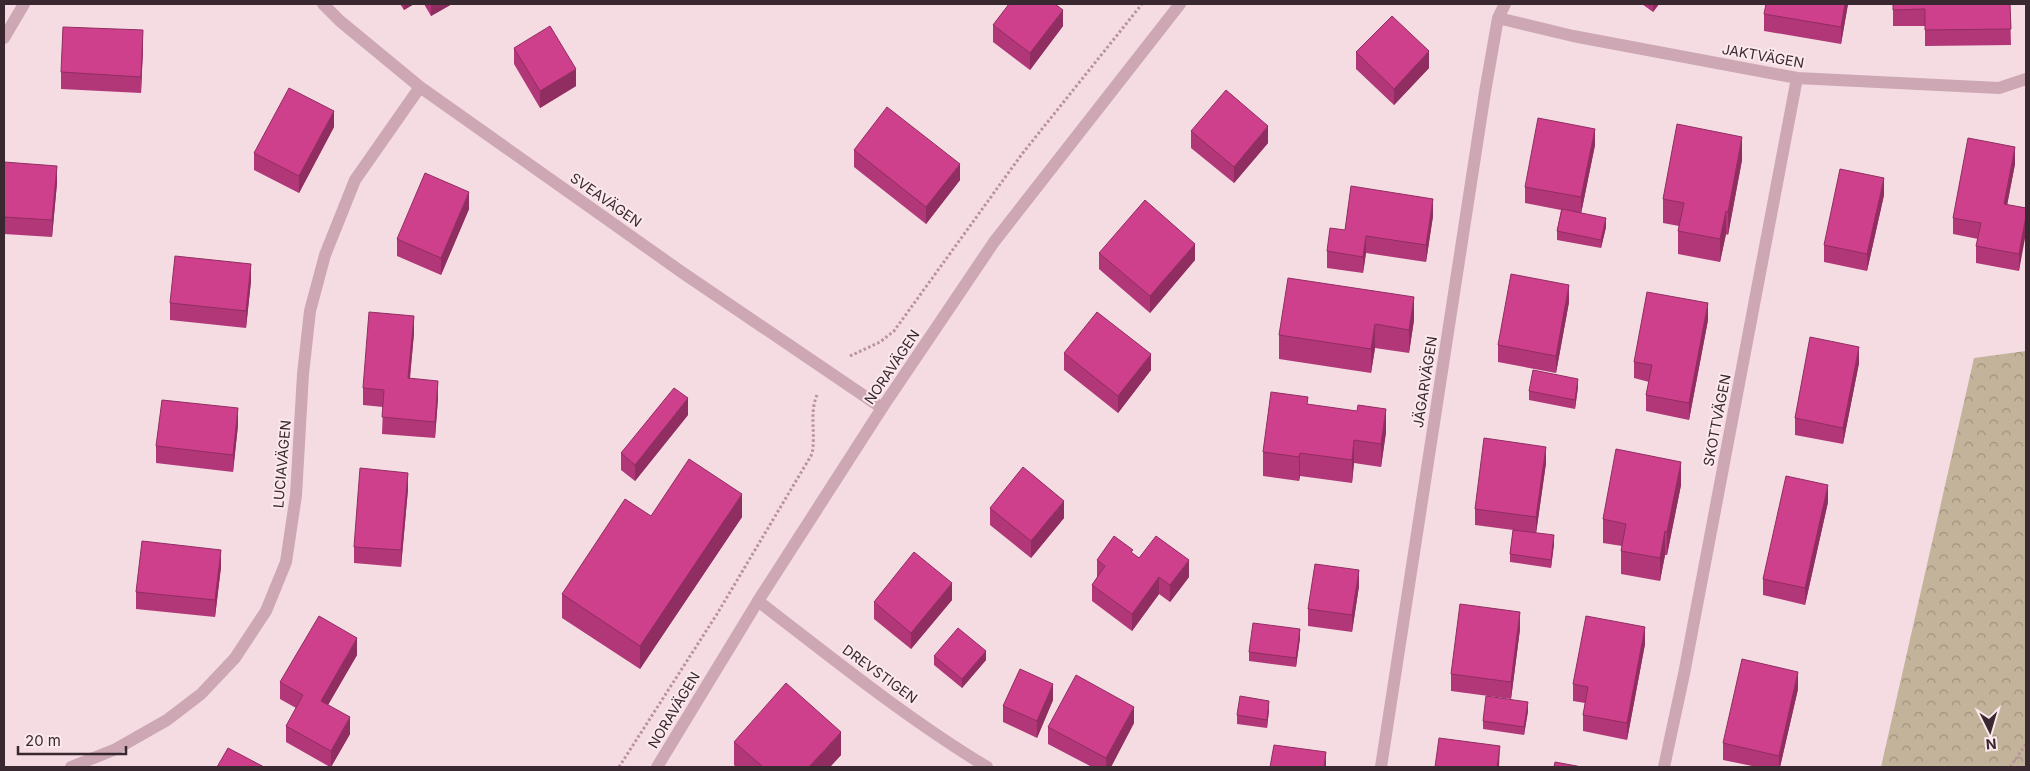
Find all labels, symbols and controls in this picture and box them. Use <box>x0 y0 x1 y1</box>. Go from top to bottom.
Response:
street label: JAKTVÄGEN <box>1721 40 1805 71</box>
street label: SVEAVÄGEN <box>567 169 645 230</box>
street label: NORAVÄGEN <box>860 326 923 407</box>
street label: JÄGARVÄGEN <box>1409 335 1440 429</box>
street label: SKOTTVÄGEN <box>1699 372 1734 467</box>
street label: LUCIAVÄGEN <box>269 419 294 509</box>
street label: DREVSTIGEN <box>840 641 921 706</box>
street label: NORAVÄGEN <box>644 668 703 751</box>
north arrow <box>1965 706 2015 756</box>
scale bar <box>18 724 125 756</box>
text: 20 m <box>25 731 61 750</box>
text: N <box>1985 736 1997 753</box>

